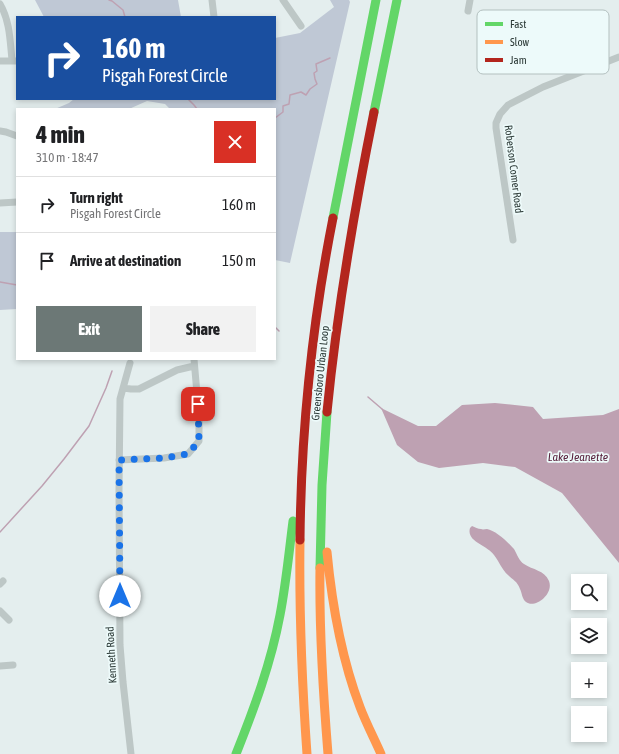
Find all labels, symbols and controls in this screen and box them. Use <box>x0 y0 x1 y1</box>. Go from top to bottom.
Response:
legend <box>477 10 609 74</box>
text: Fast <box>510 18 526 30</box>
icon: right <box>36 32 88 84</box>
text: 160 m <box>102 32 165 64</box>
text: Slow <box>510 36 529 48</box>
text: Jam <box>510 54 527 66</box>
text: Pisgah Forest Circle <box>102 65 228 86</box>
text: 4 min <box>36 121 85 148</box>
button: close <box>214 121 256 163</box>
street label: Roberson Comer Road <box>503 124 525 214</box>
text: 310 m · 18:47 <box>36 150 99 165</box>
text: Turn right <box>70 189 123 206</box>
icon: right <box>36 194 58 216</box>
text: 160 m <box>222 196 256 213</box>
text: Pisgah Forest Circle <box>70 206 161 221</box>
icon: arrive <box>36 250 58 272</box>
text: Arrive at destination <box>70 252 181 269</box>
text: 150 m <box>222 252 256 269</box>
button: Exit <box>36 306 142 352</box>
button: Share <box>150 306 256 352</box>
street label: Greensboro Urban Loop <box>309 325 331 421</box>
pin <box>181 387 215 421</box>
icon: arrive <box>187 393 209 415</box>
water label: Lake Jeanette <box>548 450 609 464</box>
map controls <box>571 574 607 742</box>
button: search <box>571 574 607 610</box>
position arrow <box>99 575 141 617</box>
button: layers <box>571 618 607 654</box>
street label: Kenneth Road <box>104 626 118 684</box>
button: + <box>571 662 607 698</box>
button: − <box>571 706 607 742</box>

